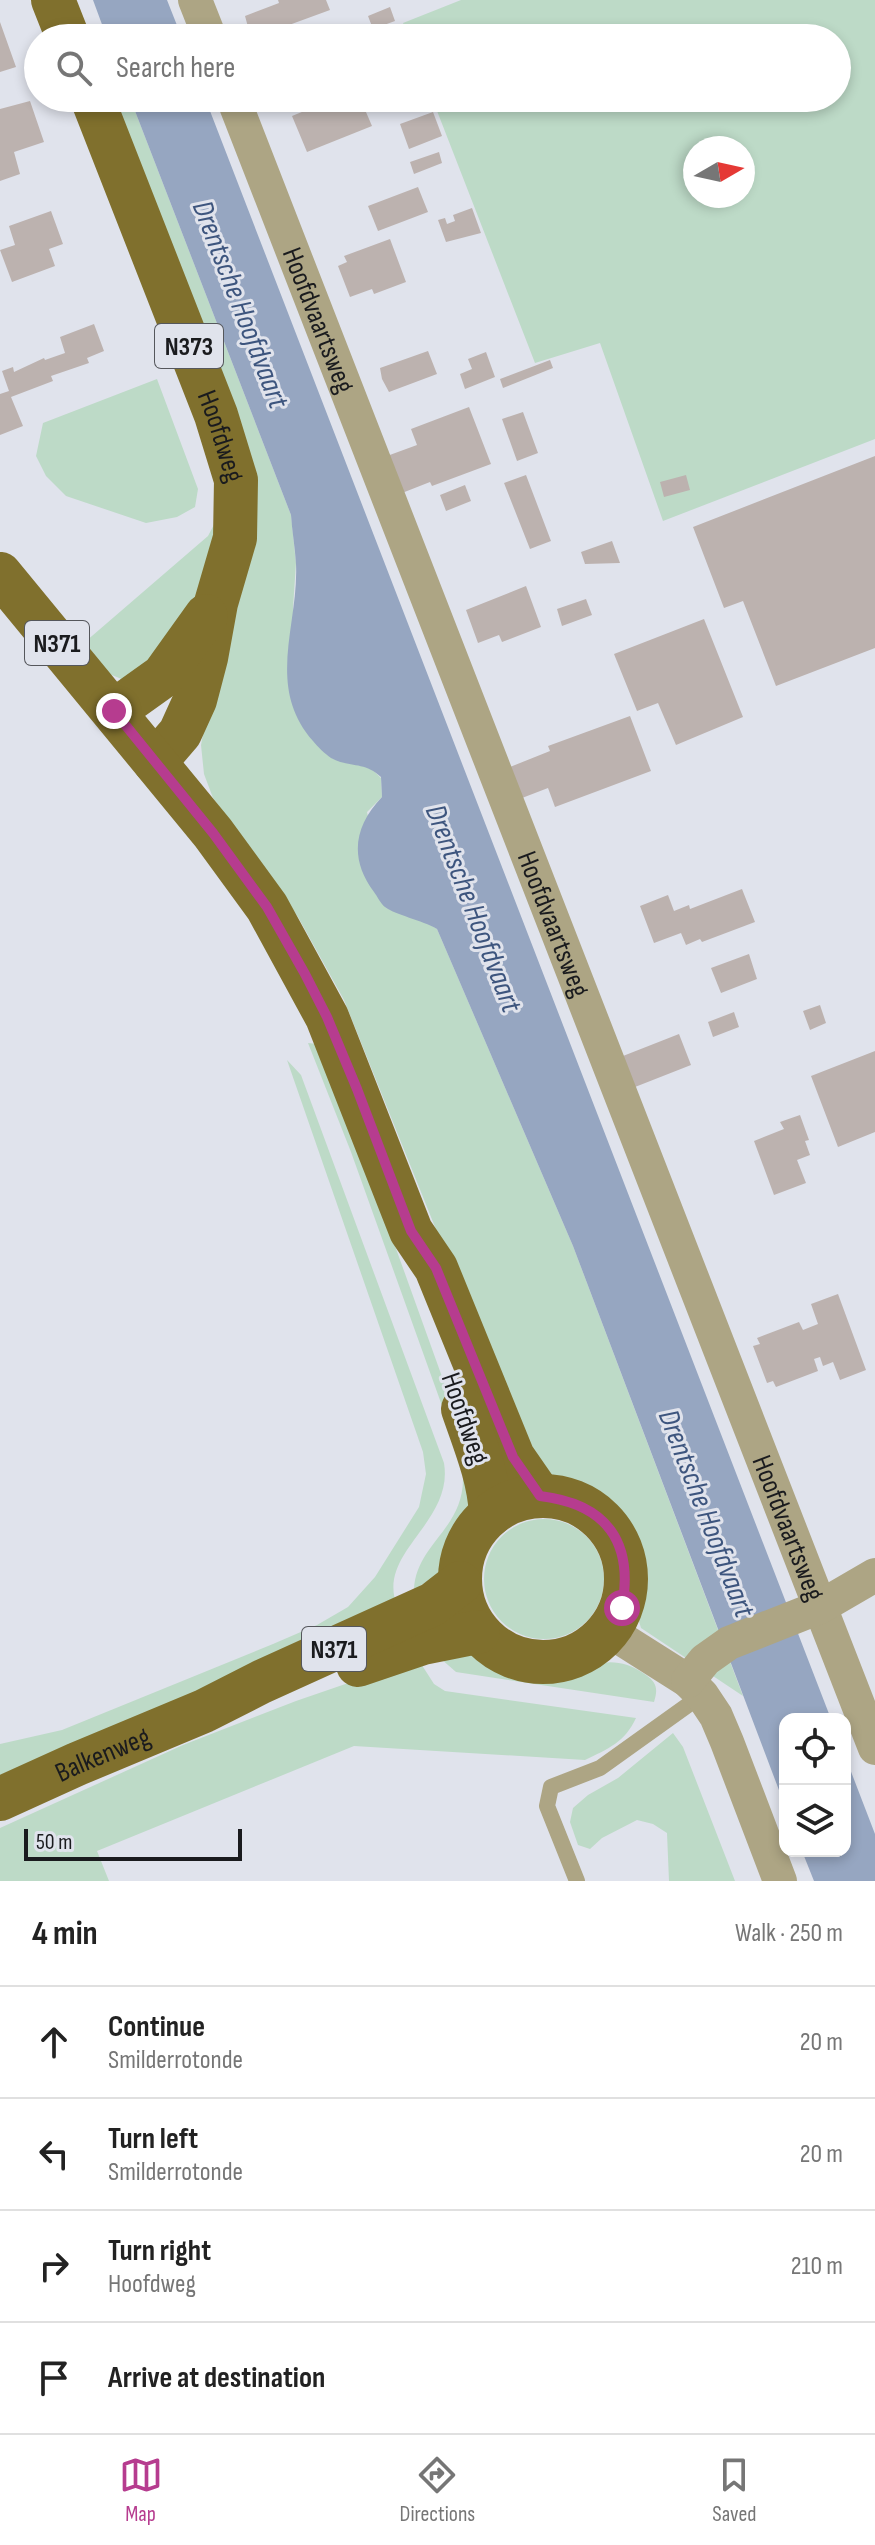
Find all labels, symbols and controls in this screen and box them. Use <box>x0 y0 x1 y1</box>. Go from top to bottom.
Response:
search box <box>24 24 851 112</box>
icon: search <box>52 46 96 90</box>
text: Search here <box>116 50 235 86</box>
north arrow <box>683 136 755 208</box>
water label: Drentsche Hoofdvaart <box>184 195 297 414</box>
street label: Hoofdvaartsweg <box>275 243 361 398</box>
road number: N373 <box>155 324 223 368</box>
street label: Hoofdweg <box>190 386 251 486</box>
road number: N371 <box>25 621 89 665</box>
route end <box>96 693 132 729</box>
water label: Drentsche Hoofdvaart <box>417 799 530 1018</box>
street label: Hoofdvaartsweg <box>510 847 596 1002</box>
street label: Hoofdweg <box>434 1368 496 1469</box>
water label: Drentsche Hoofdvaart <box>650 1404 763 1623</box>
street label: Hoofdvaartsweg <box>745 1451 831 1606</box>
route start <box>604 1590 640 1626</box>
road number: N371 <box>302 1627 366 1671</box>
map controls <box>779 1713 851 1857</box>
button: locate <box>779 1713 851 1785</box>
street label: Balkenweg <box>50 1720 155 1790</box>
button: layers <box>779 1785 851 1857</box>
scale bar <box>24 1825 242 1861</box>
text: 50 m <box>36 1829 72 1856</box>
text: 4 min <box>32 1913 98 1954</box>
text: Walk · 250 m <box>735 1918 843 1949</box>
text: Continue <box>108 2009 205 2045</box>
icon: ahead <box>32 2020 76 2064</box>
text: 20 m <box>800 2027 843 2058</box>
text: Smilderrotonde <box>108 2045 243 2076</box>
text: Turn left <box>108 2121 198 2157</box>
icon: left <box>32 2132 76 2176</box>
text: 20 m <box>800 2139 843 2170</box>
text: Smilderrotonde <box>108 2157 243 2188</box>
text: Turn right <box>108 2233 211 2269</box>
icon: right <box>32 2244 76 2288</box>
text: 210 m <box>791 2251 843 2282</box>
text: Hoofdweg <box>108 2269 196 2300</box>
icon: arrive <box>32 2356 76 2400</box>
text: Arrive at destination <box>108 2360 325 2396</box>
tab: Map <box>119 2453 163 2528</box>
tab: Directions <box>400 2453 475 2528</box>
tab: Saved <box>712 2453 756 2528</box>

